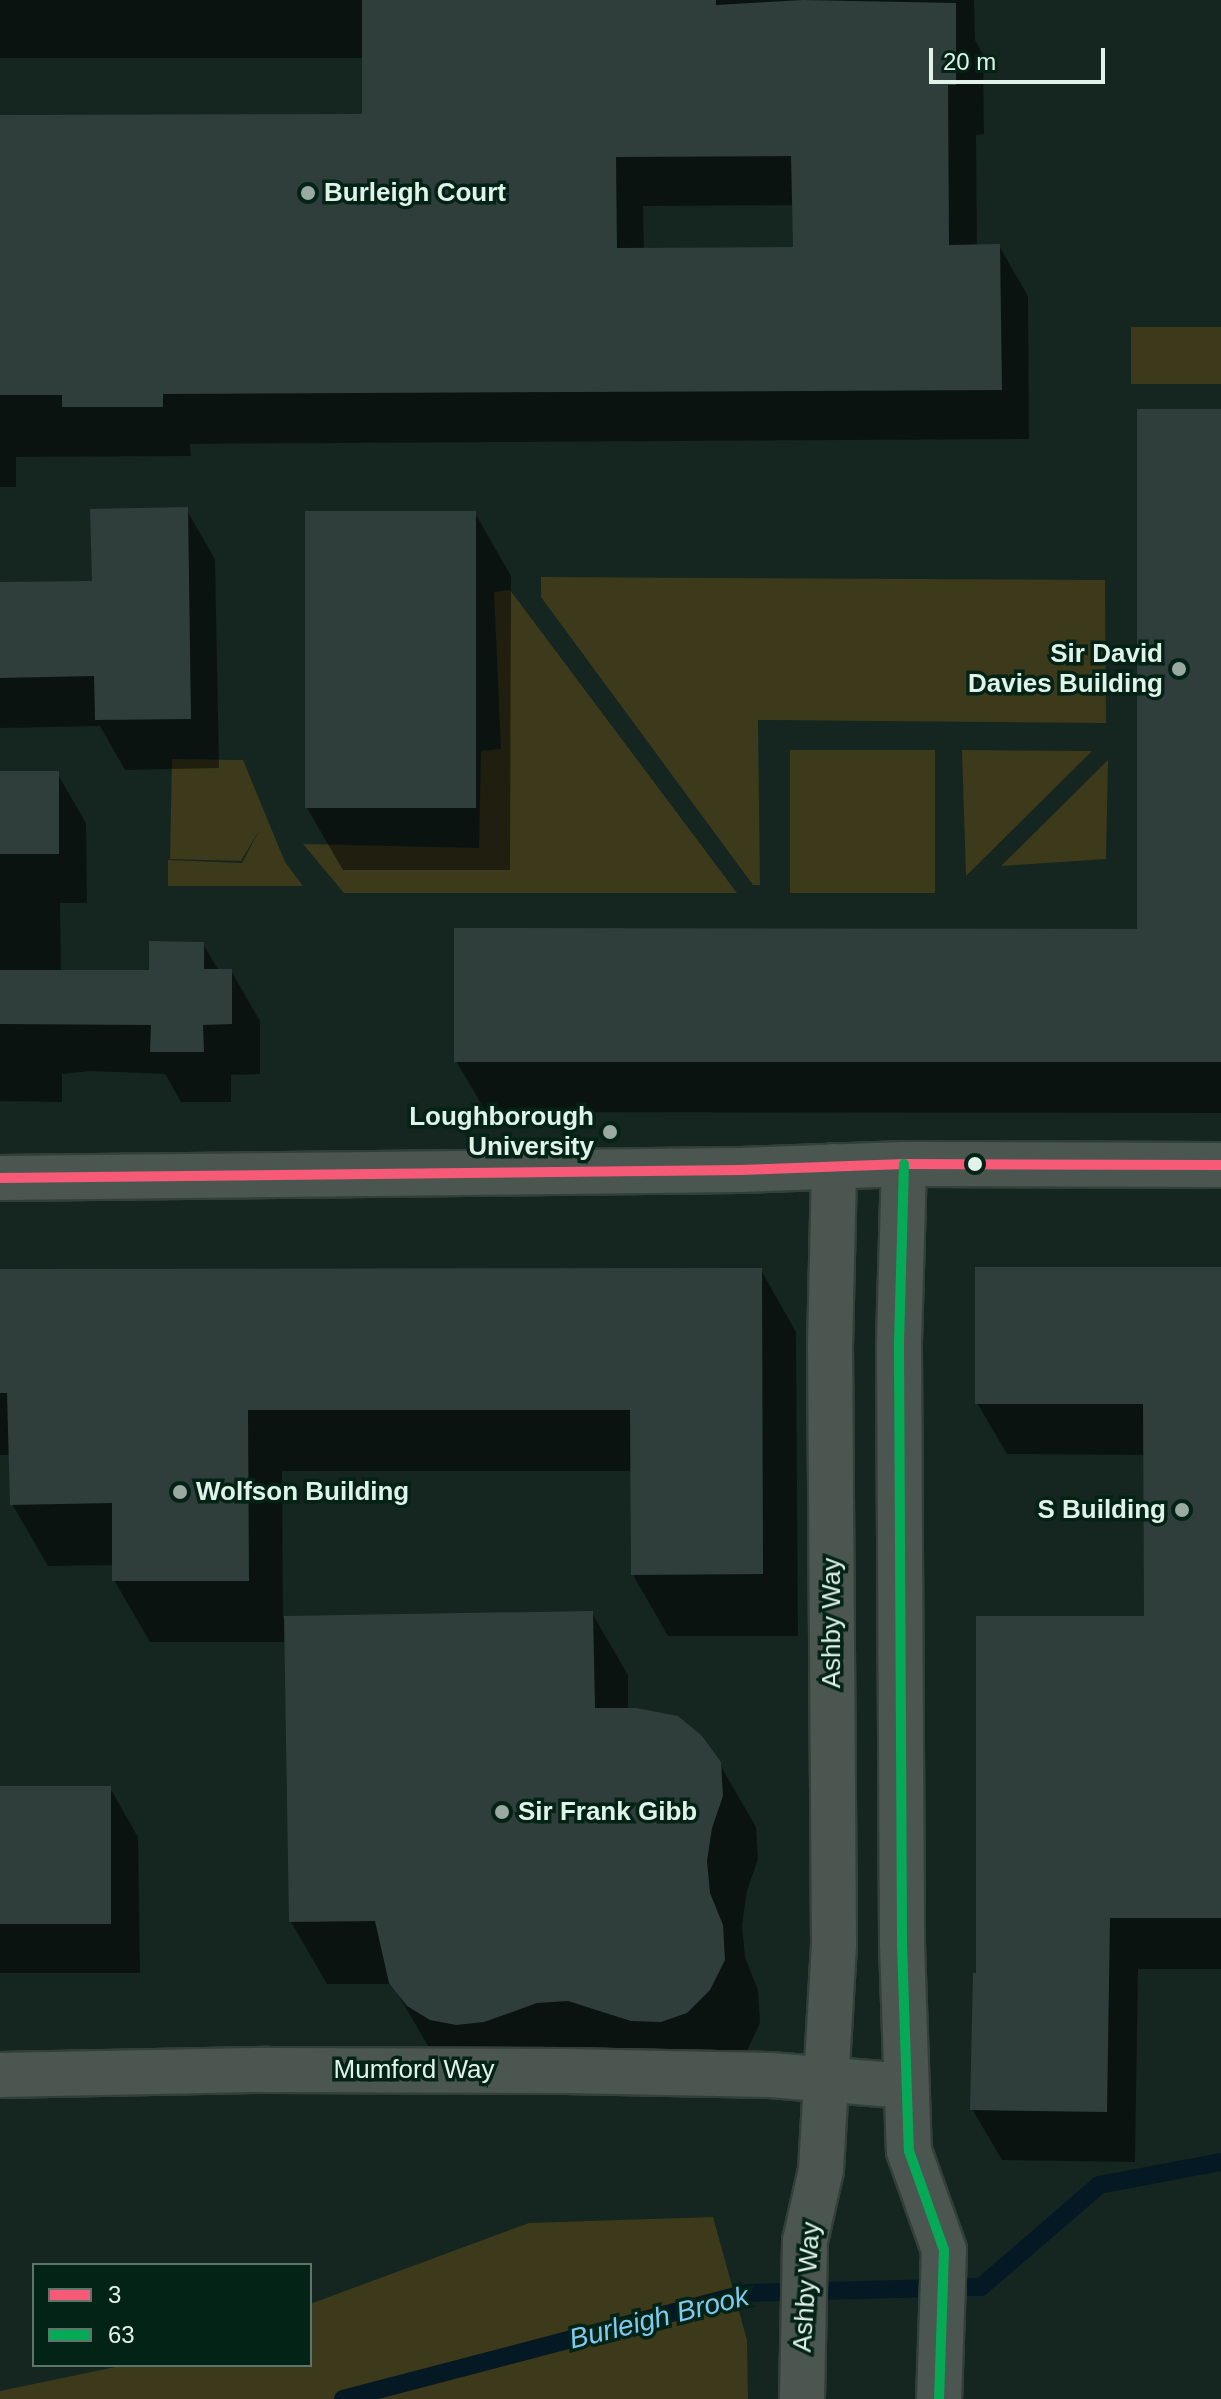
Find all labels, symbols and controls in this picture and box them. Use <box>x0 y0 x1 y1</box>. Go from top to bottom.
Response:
scale bar <box>933 32 1109 82</box>
text: 20 m <box>943 48 996 75</box>
place label: Burleigh Court <box>324 177 506 209</box>
marker: Burleigh Court <box>299 184 317 202</box>
place label: Sir David Davies Building <box>968 638 1163 700</box>
marker: Sir David Davies Building <box>1170 660 1188 678</box>
place label: Loughborough University <box>409 1101 594 1162</box>
marker: Loughborough University <box>601 1123 619 1141</box>
unlabelled marker <box>967 1156 983 1172</box>
place label: Wolfson Building <box>196 1476 409 1508</box>
marker: Wolfson Building <box>171 1483 189 1501</box>
place label: S Building <box>1037 1494 1166 1526</box>
marker: S Building <box>1173 1501 1191 1519</box>
street label: Ashby Way <box>816 1558 848 1688</box>
place label: Sir Frank Gibb <box>518 1796 697 1828</box>
marker: Sir Frank Gibb <box>493 1803 511 1821</box>
street label: Mumford Way <box>334 2054 494 2086</box>
street label: Ashby Way <box>787 2221 827 2353</box>
legend <box>32 2263 312 2367</box>
water label: Burleigh Brook <box>566 2279 752 2357</box>
text: 3 <box>108 2281 121 2308</box>
text: 63 <box>108 2321 135 2348</box>

